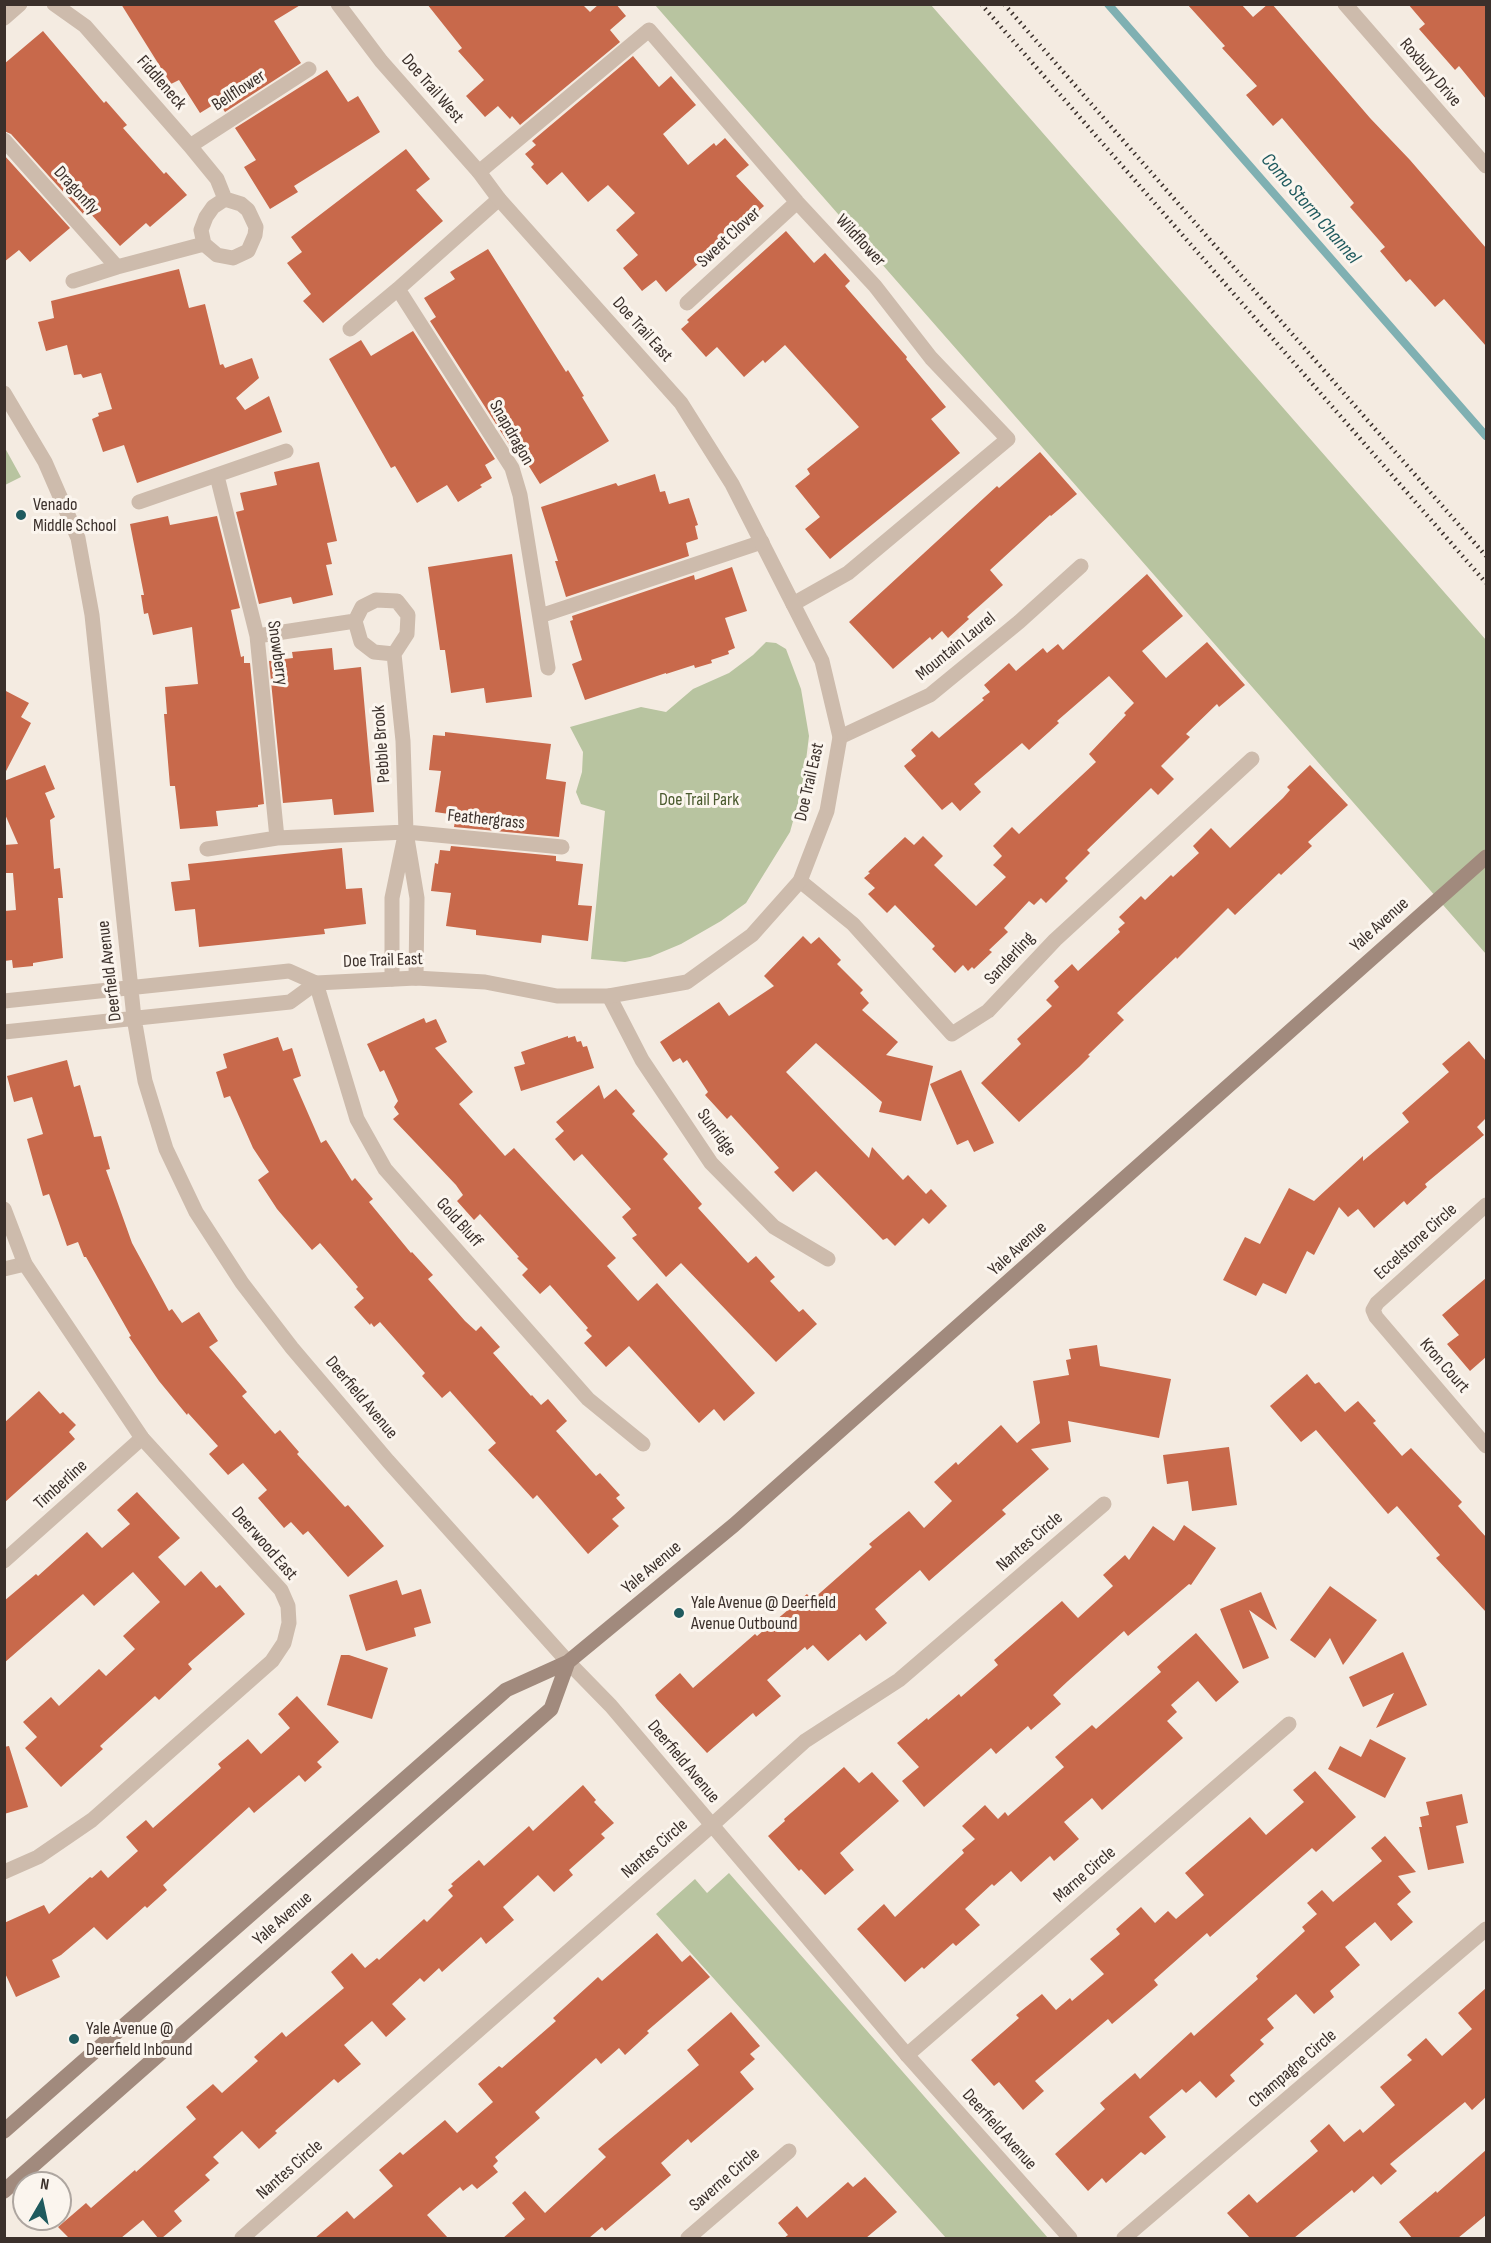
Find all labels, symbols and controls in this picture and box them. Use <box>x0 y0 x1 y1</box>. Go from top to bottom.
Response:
street label: Roxbury Drive <box>1394 34 1466 112</box>
street label: Doe Trail West <box>396 50 468 128</box>
street label: Fiddleneck <box>132 51 190 115</box>
street label: Bellflower <box>208 66 270 116</box>
water label: Como Storm Channel <box>1255 149 1365 269</box>
street label: Dragonfly <box>49 162 103 220</box>
street label: Sweet Clover <box>693 203 765 273</box>
street label: Wildflower <box>830 210 890 272</box>
street label: Doe Trail East <box>607 293 677 367</box>
street label: Snapdragon <box>484 397 538 469</box>
place label: Venado Middle School <box>33 494 116 536</box>
marker: Venado Middle School <box>14 508 28 522</box>
street label: Mountain Laurel <box>912 608 1000 686</box>
street label: Snowberry <box>262 619 292 687</box>
street label: Pebble Brook <box>369 704 395 784</box>
street label: Doe Trail East <box>791 741 829 823</box>
park label: Doe Trail Park <box>659 789 739 811</box>
street label: Feathergrass <box>446 805 526 835</box>
street label: Yale Avenue <box>1346 893 1414 957</box>
street label: Deerfield Avenue <box>93 919 127 1023</box>
street label: Sanderling <box>980 928 1040 990</box>
street label: Doe Trail East <box>343 949 423 973</box>
street label: Sunridge <box>692 1105 740 1161</box>
street label: Gold Bluff <box>431 1194 487 1252</box>
street label: Eccelstone Circle <box>1370 1199 1462 1285</box>
street label: Yale Avenue <box>984 1217 1052 1281</box>
street label: Kron Court <box>1414 1334 1474 1398</box>
street label: Deerfield Avenue <box>320 1352 402 1444</box>
street label: Timberline <box>30 1456 92 1514</box>
street label: Deerwood East <box>226 1503 302 1585</box>
street label: Nantes Circle <box>993 1507 1067 1577</box>
street label: Yale Avenue <box>618 1537 686 1599</box>
place label: Yale Avenue @ Deerfield Avenue Outbound <box>691 1592 836 1634</box>
marker: Yale Avenue @ Deerfield Avenue Outbound <box>672 1606 686 1620</box>
street label: Deerfield Avenue <box>642 1716 724 1808</box>
street label: Nantes Circle <box>618 1814 692 1884</box>
street label: Marne Circle <box>1049 1842 1121 1908</box>
street label: Yale Avenue <box>249 1888 317 1950</box>
place label: Yale Avenue @ Deerfield Inbound <box>86 2018 193 2060</box>
street label: Champagne Circle <box>1245 2025 1341 2113</box>
marker: Yale Avenue @ Deerfield Inbound <box>67 2032 81 2046</box>
street label: Deerfield Avenue <box>957 2085 1041 2175</box>
street label: Nantes Circle <box>253 2135 327 2205</box>
street label: Saverne Circle <box>685 2144 765 2216</box>
north arrow <box>12 2171 72 2231</box>
text: N <box>39 2175 50 2195</box>

